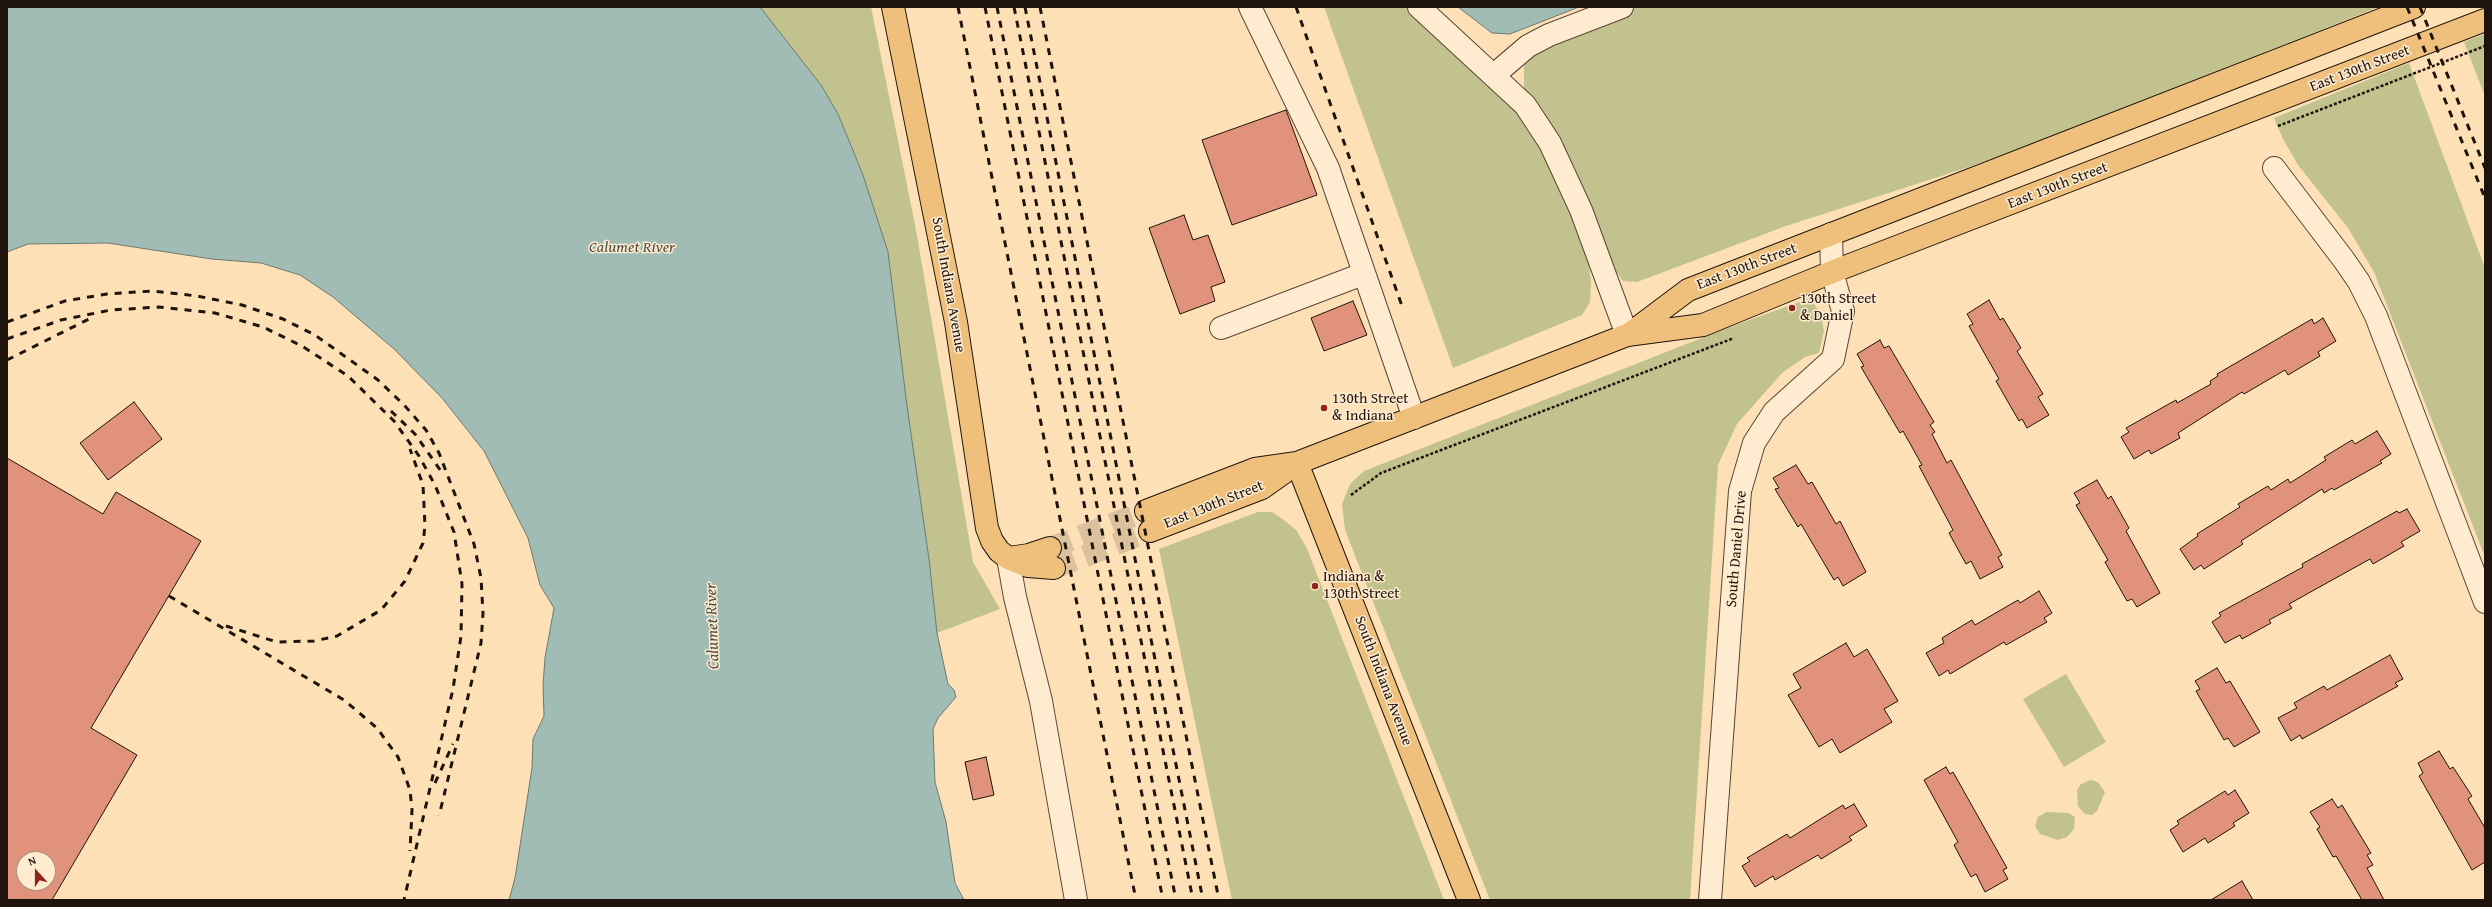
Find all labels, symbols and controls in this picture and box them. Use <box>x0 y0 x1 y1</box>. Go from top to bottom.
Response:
street label: East 130th Street <box>2307 42 2413 96</box>
street label: East 130th Street <box>2005 159 2111 213</box>
street label: South Indiana Avenue <box>927 216 969 354</box>
water label: Calumet River <box>589 238 675 258</box>
street label: East 130th Street <box>1694 240 1800 294</box>
place label: 130th Street & Daniel <box>1800 290 1877 325</box>
marker: 130th Street & Daniel <box>1787 303 1797 313</box>
place label: 130th Street & Indiana <box>1332 390 1409 425</box>
marker: 130th Street & Indiana <box>1319 403 1329 413</box>
street label: East 130th Street <box>1162 477 1266 533</box>
street label: South Daniel Drive <box>1723 490 1751 608</box>
place label: Indiana & 130th Street <box>1323 568 1400 603</box>
marker: Indiana & 130th Street <box>1310 581 1320 591</box>
water label: Calumet River <box>702 583 724 669</box>
street label: South Indiana Avenue <box>1350 614 1416 748</box>
north arrow <box>16 851 56 891</box>
text: N <box>26 852 38 870</box>

